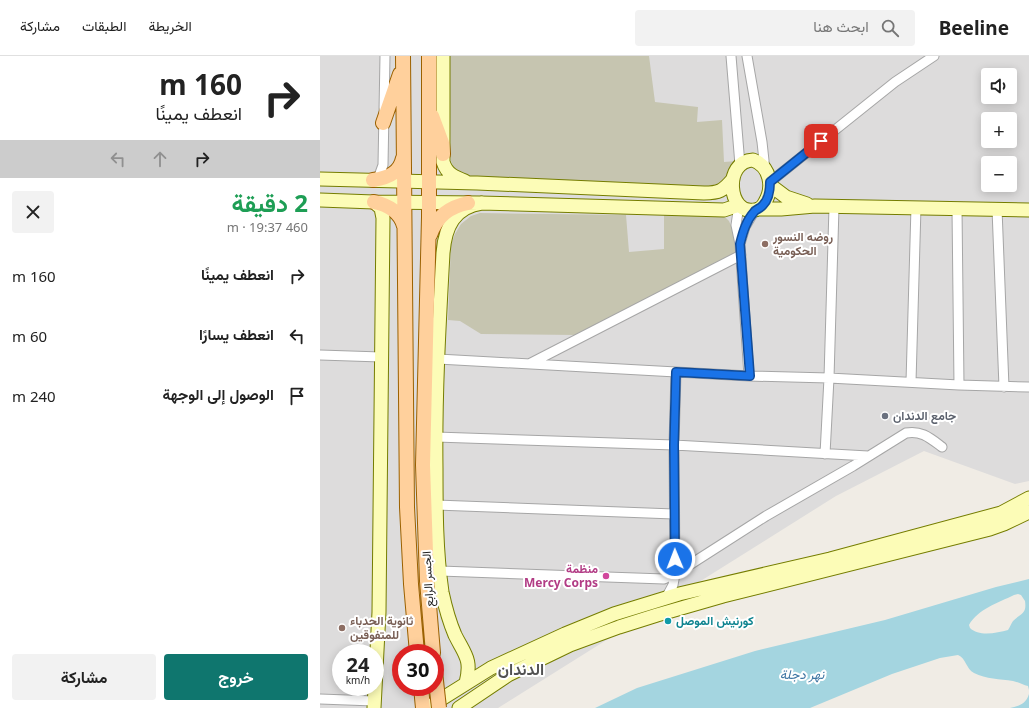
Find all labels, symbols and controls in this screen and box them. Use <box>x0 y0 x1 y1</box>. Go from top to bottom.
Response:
search box <box>635 10 915 46</box>
text: Beeline <box>939 15 1009 41</box>
text: مشاركة <box>20 16 60 35</box>
text: الطبقات <box>82 16 126 35</box>
text: الخريطة <box>148 16 192 35</box>
text: ابحث هنا <box>813 16 869 36</box>
icon: search <box>879 17 901 39</box>
text: 160 m <box>159 65 242 103</box>
map controls <box>981 68 1017 192</box>
button: sound <box>981 68 1017 104</box>
icon: right <box>256 72 308 124</box>
text: انعطف يمينًا <box>156 101 242 125</box>
button: + <box>981 112 1017 148</box>
pin <box>804 124 838 158</box>
icon: arrive <box>810 130 832 152</box>
icon: left <box>107 148 129 170</box>
icon: ahead <box>149 148 171 170</box>
icon: right <box>191 148 213 170</box>
button: − <box>981 156 1017 192</box>
text: 2 دقيقة <box>231 186 308 219</box>
button: close <box>12 191 54 233</box>
text: 460 m · 19:37 <box>227 218 308 236</box>
place label: روضه النسور الحكومية <box>772 228 833 259</box>
marker: روضه النسور الحكومية <box>760 239 770 249</box>
text: انعطف يمينًا <box>201 264 274 284</box>
icon: right <box>286 265 308 287</box>
text: 160 m <box>12 266 56 286</box>
text: انعطف يسارًا <box>199 324 274 344</box>
icon: left <box>286 325 308 347</box>
text: 60 m <box>12 326 47 346</box>
text: الوصول إلى الوجهة <box>163 384 274 404</box>
icon: arrive <box>286 385 308 407</box>
text: 240 m <box>12 386 56 406</box>
place label: جامع الدندان <box>893 407 956 424</box>
marker: جامع الدندان <box>880 411 890 421</box>
position arrow <box>654 538 696 580</box>
street label: الجسر الرابع <box>418 551 438 607</box>
place label: منظمة Mercy Corps <box>524 560 598 591</box>
marker: منظمة Mercy Corps <box>601 571 611 581</box>
place label: ثانوية الحدباء للمتفوقين <box>350 612 413 643</box>
place label: كورنيش الموصل <box>676 612 754 629</box>
marker: كورنيش الموصل <box>663 616 673 626</box>
marker: ثانوية الحدباء للمتفوقين <box>337 623 347 633</box>
speed limit sign: 30 <box>392 644 444 696</box>
text: 24 <box>347 651 369 678</box>
button: مشاركة <box>12 654 156 700</box>
button: خروج <box>164 654 308 700</box>
district label: الدندان <box>498 658 544 680</box>
water label: نهر دجلة <box>780 665 825 683</box>
text: km/h <box>346 673 370 687</box>

